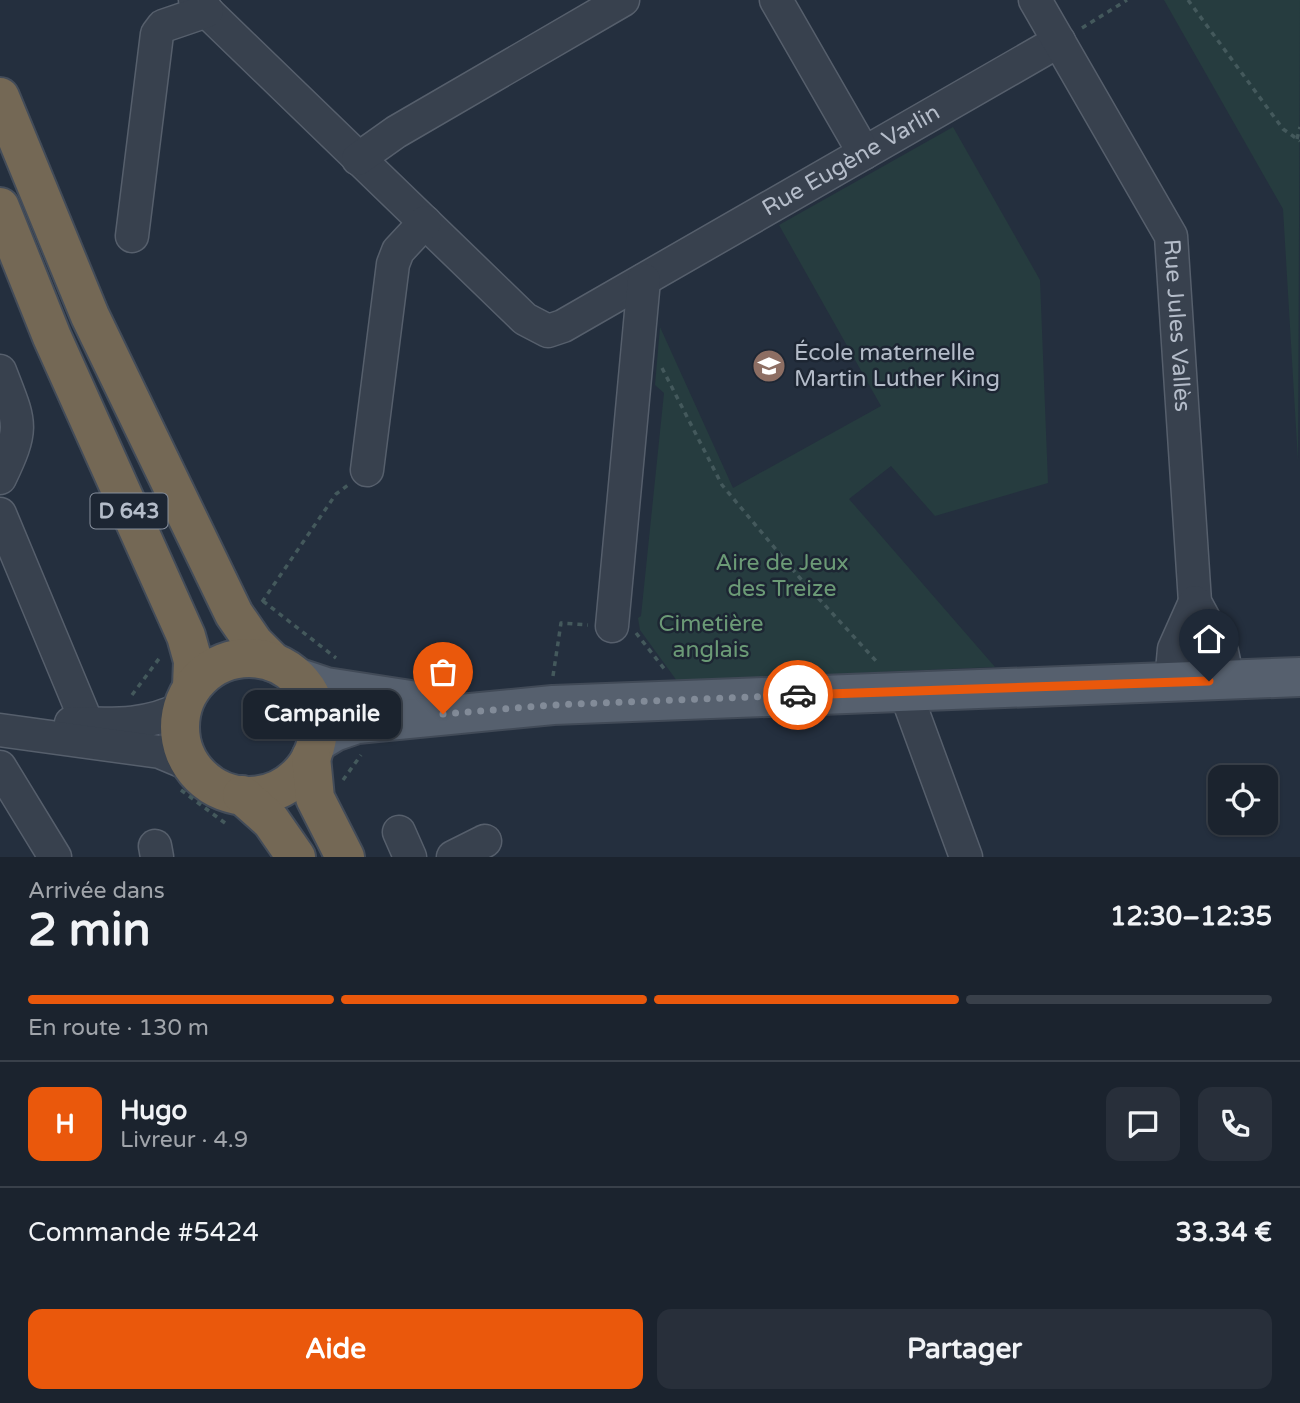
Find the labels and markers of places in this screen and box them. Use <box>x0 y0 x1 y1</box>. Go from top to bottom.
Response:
place label: École maternelle Martin Luther King <box>794 339 1000 393</box>
school or university icon: École maternelle Martin Luther King <box>750 347 788 385</box>
pin <box>1179 609 1239 681</box>
pin <box>413 642 473 714</box>
callout: Campanile <box>244 690 401 738</box>

